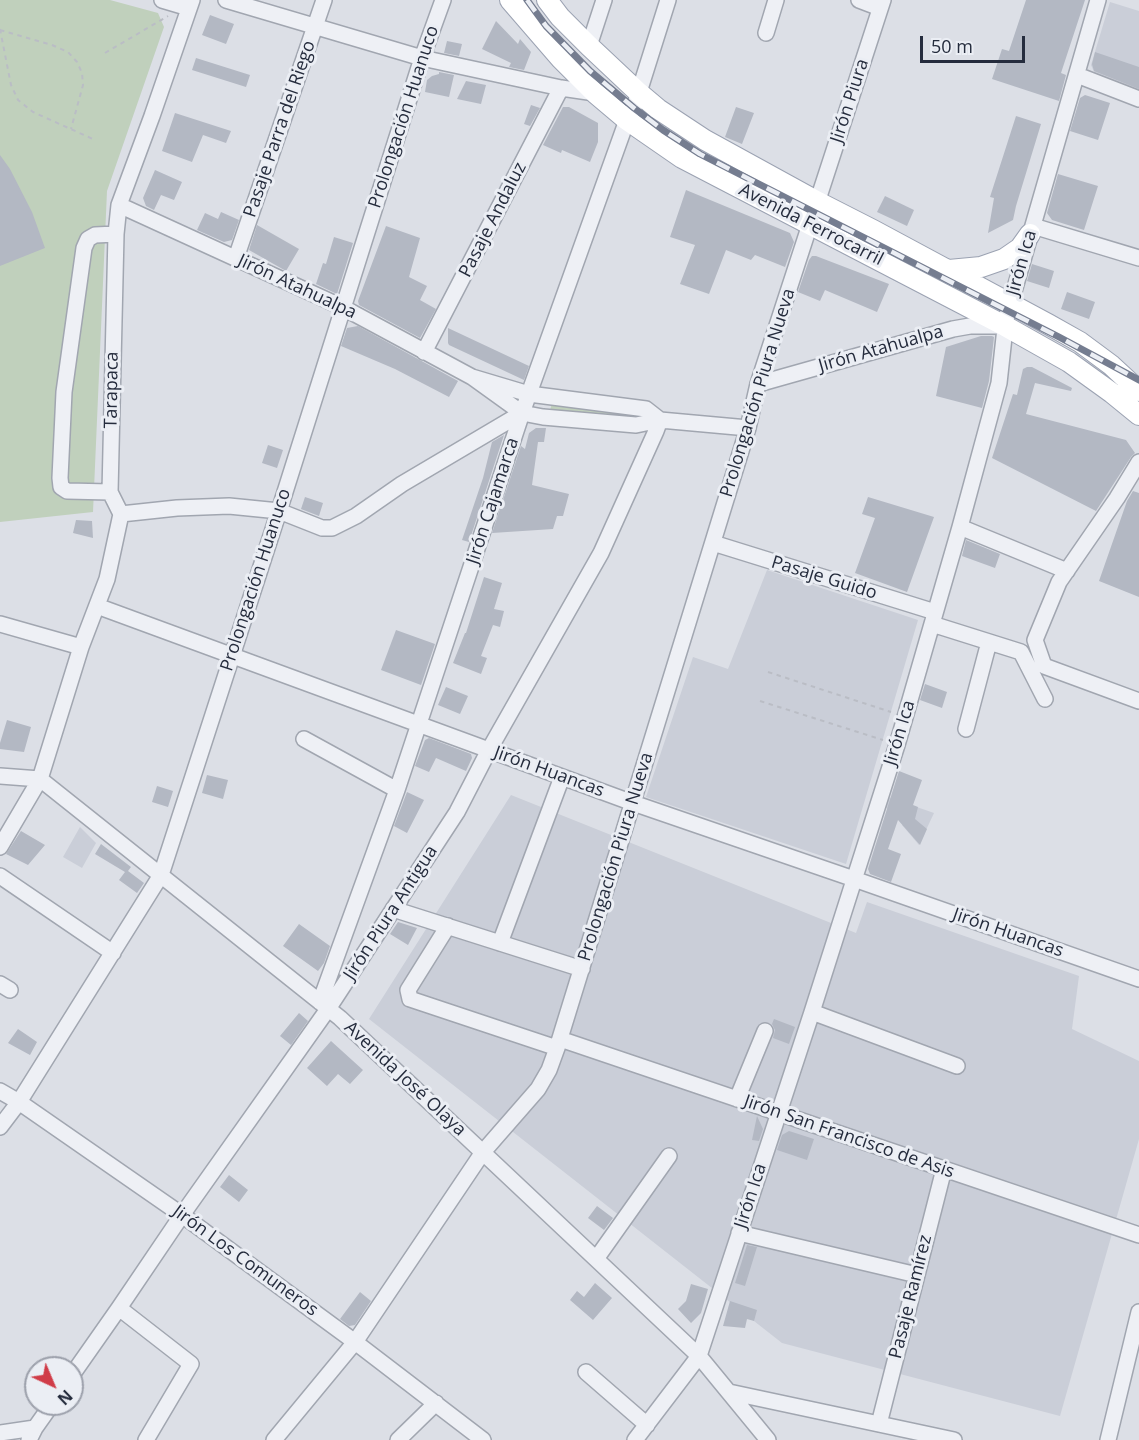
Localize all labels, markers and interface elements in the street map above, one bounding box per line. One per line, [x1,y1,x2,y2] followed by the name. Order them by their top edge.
[364,23,444,211] street label: Prolongación Huanuco
[923,24,1028,62] scale bar
[931,34,973,58] text: 50 m
[240,38,320,220] street label: Pasaje Parra del Riego
[826,56,874,146] street label: Jirón Piura
[455,159,531,281] street label: Pasaje Andaluz
[735,179,887,271] street label: Avenida Ferrocarril
[1002,228,1042,298] street label: Jirón Ica
[234,250,360,324] street label: Jirón Atahualpa
[716,286,800,500] street label: Prolongación Piura Nueva
[816,321,946,377] street label: Jirón Atahualpa
[101,351,123,429] street label: Tarapaca
[462,435,524,567] street label: Jirón Cajamarca
[216,486,296,674] street label: Prolongación Huanuco
[769,552,879,604] street label: Pasaje Guido
[880,698,920,768] street label: Jirón Ica
[491,742,607,802] street label: Jirón Huancas
[574,750,658,964] street label: Prolongación Piura Nueva
[339,842,443,984] street label: Jirón Piura Antigua
[950,904,1066,962] street label: Jirón Huancas
[340,1017,470,1141] street label: Avenida José Olaya
[741,1091,957,1183] street label: Jirón San Francisco de Asis
[730,1161,772,1231] street label: Jirón Ica
[168,1201,322,1321] street label: Jirón Los Comuneros
[885,1233,937,1361] street label: Pasaje Ramírez
[24,1356,84,1416] north arrow
[53,1385,77,1410] text: N

